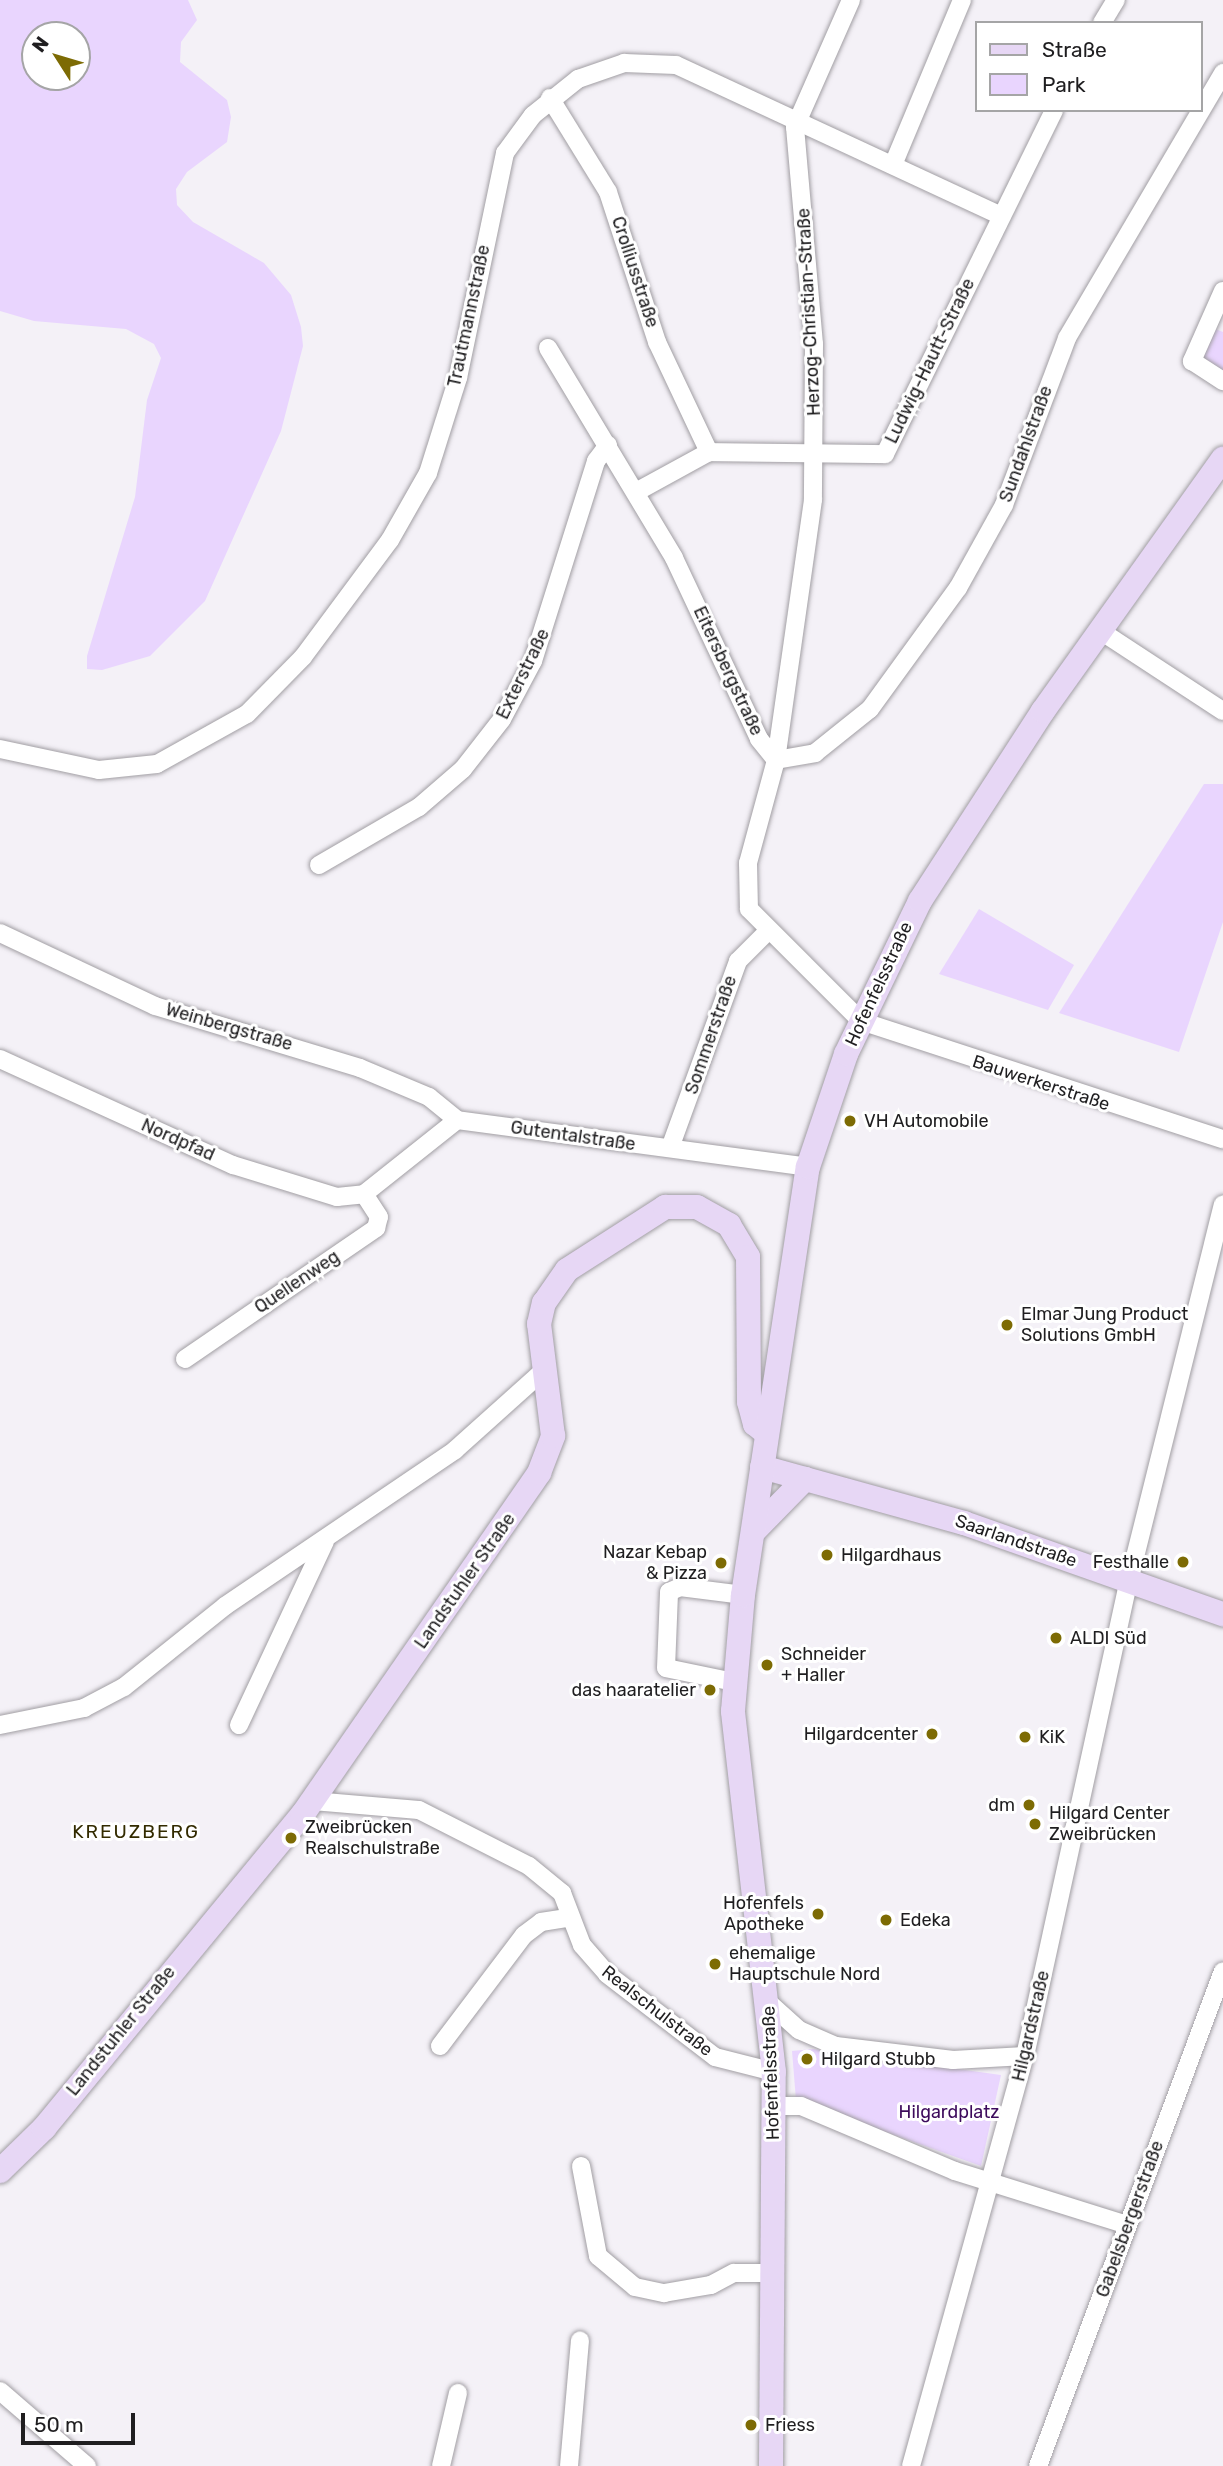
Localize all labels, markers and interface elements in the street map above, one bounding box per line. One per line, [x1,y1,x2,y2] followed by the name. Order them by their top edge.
[21,21,91,91] north arrow
[974,21,1202,112] legend
[27,32,54,57] text: N
[1042,37,1107,62] text: Straße
[1042,72,1086,97] text: Park
[793,208,825,416] street label: Herzog-Christian-Straße
[607,214,663,330] street label: Crolliusstraße
[443,243,495,389] street label: Trautmannstraße
[881,275,979,447] street label: Ludwig-Hautt-Straße
[995,383,1057,505] street label: Sundahlstraße
[689,603,767,739] street label: Eitersbergstraße
[492,625,554,723] street label: Exterstraße
[841,918,917,1050] street label: Hofenfelsstraße
[681,973,741,1097] street label: Sommerstraße
[163,999,295,1055] street label: Weinbergstraße
[970,1051,1112,1115] street label: Bauwerkerstraße
[864,1110,989,1132] place label: VH Automobile
[842,1113,858,1129] marker: VH Automobile
[138,1114,218,1166] street label: Nordpfad
[509,1117,637,1155] street label: Gutentalstraße
[250,1246,344,1318] street label: Quellenweg
[1021,1304,1189,1346] place label: Elmar Jung Product Solutions GmbH
[999,1317,1015,1333] marker: Elmar Jung Product Solutions GmbH
[410,1509,520,1653] street label: Landstuhler Straße
[952,1510,1080,1572] street label: Saarlandstraße
[602,1542,707,1584] place label: Nazar Kebap & Pizza
[841,1544,942,1566] place label: Hilgardhaus
[819,1547,835,1563] marker: Hilgardhaus
[1093,1551,1169,1573] place label: Festhalle
[1175,1554,1191,1570] marker: Festhalle
[713,1555,729,1571] marker: Nazar Kebap & Pizza
[1070,1627,1147,1649] place label: ALDI Süd
[1048,1630,1064,1646] marker: ALDI Süd
[781,1644,866,1686] place label: Schneider + Haller
[759,1657,775,1673] marker: Schneider + Haller
[572,1679,696,1701] place label: das haaratelier
[702,1682,718,1698] marker: das haaratelier
[804,1723,918,1745] place label: Hilgardcenter
[924,1726,940,1742] marker: Hilgardcenter
[1039,1726,1065,1748] place label: KiK
[1017,1729,1033,1745] marker: KiK
[988,1794,1015,1816] place label: dm
[1021,1797,1037,1813] marker: dm
[1049,1803,1170,1846] place label: Hilgard Center Zweibrücken
[1027,1816,1043,1832] marker: Hilgard Center Zweibrücken
[305,1817,440,1860] place label: Zweibrücken Realschulstraße
[73,1821,199,1843] district label: KREUZBERG
[283,1830,299,1846] marker: Zweibrücken Realschulstraße
[723,1893,804,1936] place label: Hofenfels Apotheke
[810,1906,826,1922] marker: Hofenfels Apotheke
[900,1909,951,1931] place label: Edeka
[878,1912,894,1928] marker: Edeka
[729,1943,880,1986] place label: ehemalige Hauptschule Nord
[707,1956,723,1972] marker: ehemalige Hauptschule Nord
[597,1961,717,2061] street label: Realschulstraße
[62,1962,180,2100] street label: Landstuhler Straße
[1008,1968,1054,2084] street label: Hilgardstraße
[758,2005,784,2141] street label: Hofenfelsstraße
[821,2048,936,2070] place label: Hilgard Stubb
[799,2051,815,2067] marker: Hilgard Stubb
[899,2101,999,2123] park label: Hilgardplatz
[1092,2138,1168,2300] street label: Gabelsbergerstraße
[24,2400,138,2444] scale bar
[34,2412,84,2437] text: 50 m
[765,2414,815,2436] place label: Friess
[743,2417,759,2433] marker: Friess

